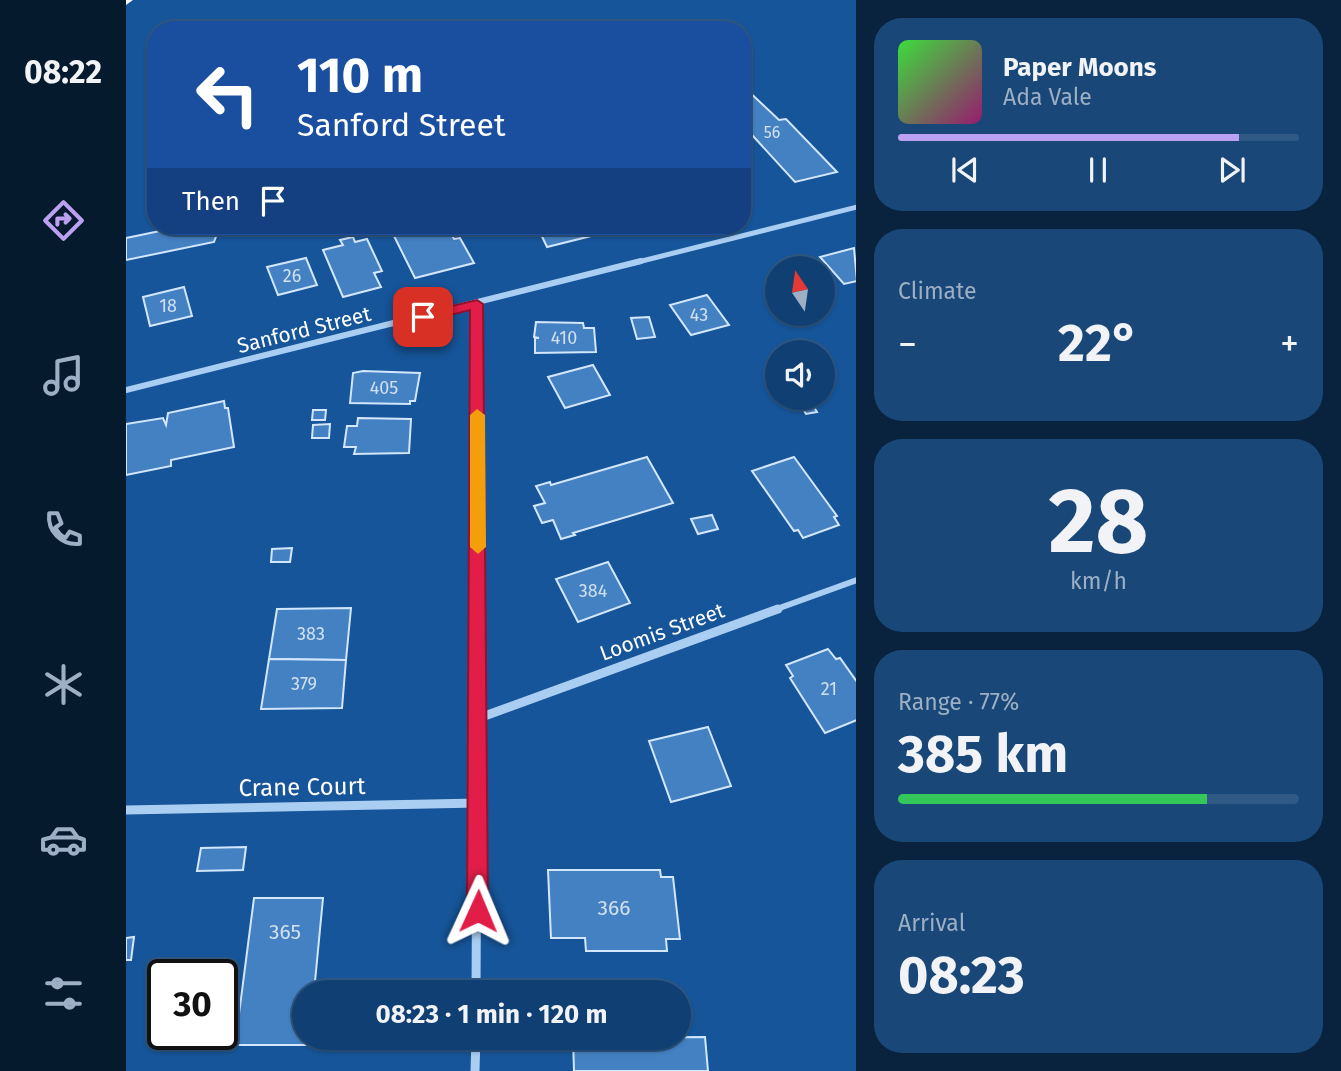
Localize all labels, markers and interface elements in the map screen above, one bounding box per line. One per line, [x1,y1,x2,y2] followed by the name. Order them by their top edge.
[297,46,423,105] text: 110 m
[182,49,273,140] icon: left
[1003,52,1156,83] text: Paper Moons
[24,53,102,91] text: 08:22
[1003,83,1092,111] text: Ada Vale
[297,106,506,144] text: Sanford Street
[764,123,780,142] house number: 56
[946,151,984,189] icon: previous
[1079,151,1117,189] icon: pause
[1213,151,1251,189] icon: next
[254,182,292,220] icon: arrive
[182,186,240,217] text: Then
[39,196,88,245] icon: directions
[765,256,835,326] north arrow
[765,256,835,410] map controls
[283,265,301,287] house number: 26
[898,277,977,305] text: Climate
[393,287,453,347] pin
[159,295,177,317] house number: 18
[404,298,442,336] icon: arrive
[234,301,374,359] street label: Sanford Street
[690,304,708,326] house number: 43
[1058,312,1139,375] text: 22°
[898,321,917,367] text: −
[1280,321,1299,367] text: +
[551,327,577,349] house number: 410
[765,340,835,410] button: sound
[39,351,88,400] icon: music
[370,377,398,399] house number: 405
[1049,467,1148,576] text: 28
[39,505,88,554] icon: phone
[1070,567,1127,595] text: km/h
[579,580,608,602] house number: 384
[596,597,728,667] street label: Loomis Street
[297,623,325,645] house number: 383
[39,660,88,709] icon: climate
[291,673,317,695] house number: 379
[821,678,837,700] house number: 21
[898,688,1019,716] text: Range · 77%
[898,723,1068,786] text: 385 km
[238,772,366,802] street label: Crane Court
[39,815,88,864] icon: car
[441,874,515,948] position arrow
[598,895,630,921] house number: 366
[898,909,965,937] text: Arrival
[269,919,301,945] house number: 365
[898,944,1025,1007] text: 08:23
[147,959,238,1050] speed limit sign: 30
[39,969,88,1018] icon: filters
[376,999,607,1030] text: 08:23 · 1 min · 120 m

